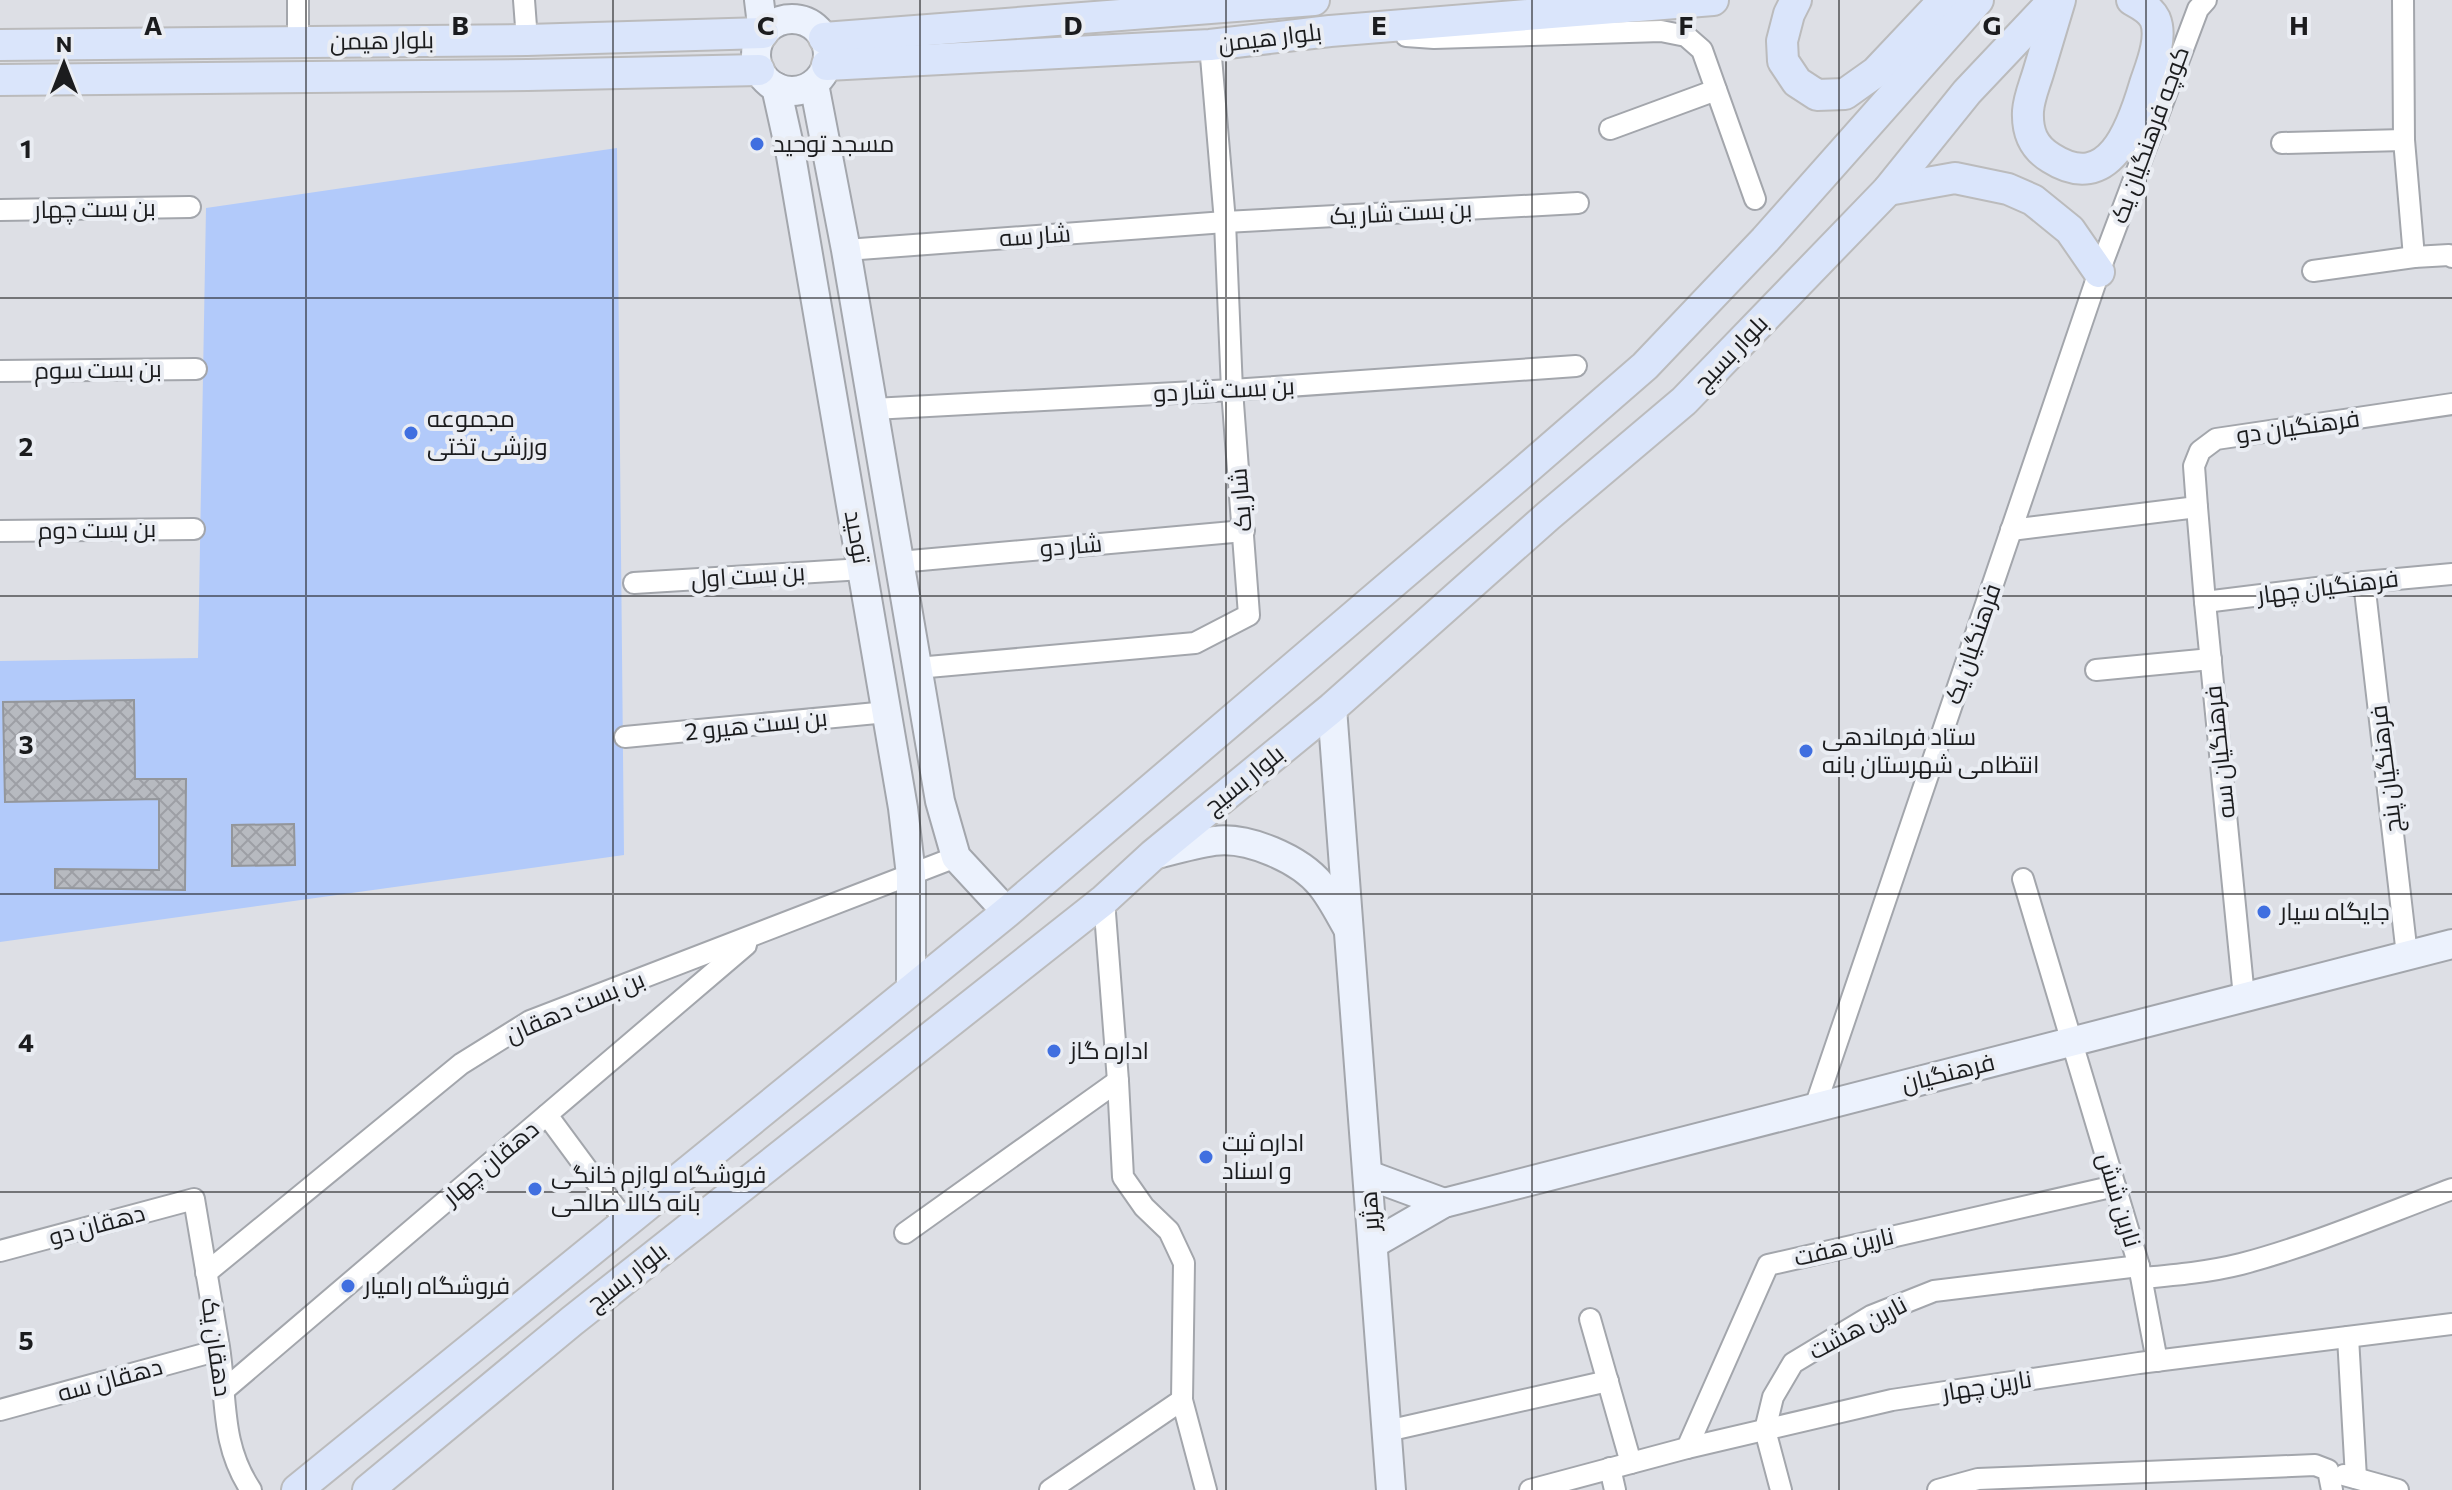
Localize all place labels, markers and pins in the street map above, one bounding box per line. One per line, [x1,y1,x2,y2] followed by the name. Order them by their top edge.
[773,128,894,157] place label: مسجد توحید
[748,135,766,153] marker: مسجد توحید
[427,403,548,461] place label: مجموعه ورزشی تختی
[402,424,420,442] marker: مجموعه ورزشی تختی
[1822,721,2039,779] place label: ستاد فرماندهی انتظامی شهرستان بانه
[1797,742,1815,760] marker: ستاد فرماندهی انتظامی شهرستان بانه
[2278,896,2390,925] place label: جایگاه سیار
[2255,903,2273,921] marker: جایگاه سیار
[1068,1035,1149,1064] place label: اداره گاز
[1045,1042,1063,1060] marker: اداره گاز
[1222,1127,1305,1184] place label: اداره ثبت و اسناد
[1197,1148,1215,1166] marker: اداره ثبت و اسناد
[551,1159,766,1217] place label: فروشگاه لوازم خانگی بانه کالا صالحی
[526,1180,544,1198] marker: فروشگاه لوازم خانگی بانه کالا صالحی
[362,1270,510,1299] place label: فروشگاه رامیار
[339,1277,357,1295] marker: فروشگاه رامیار

